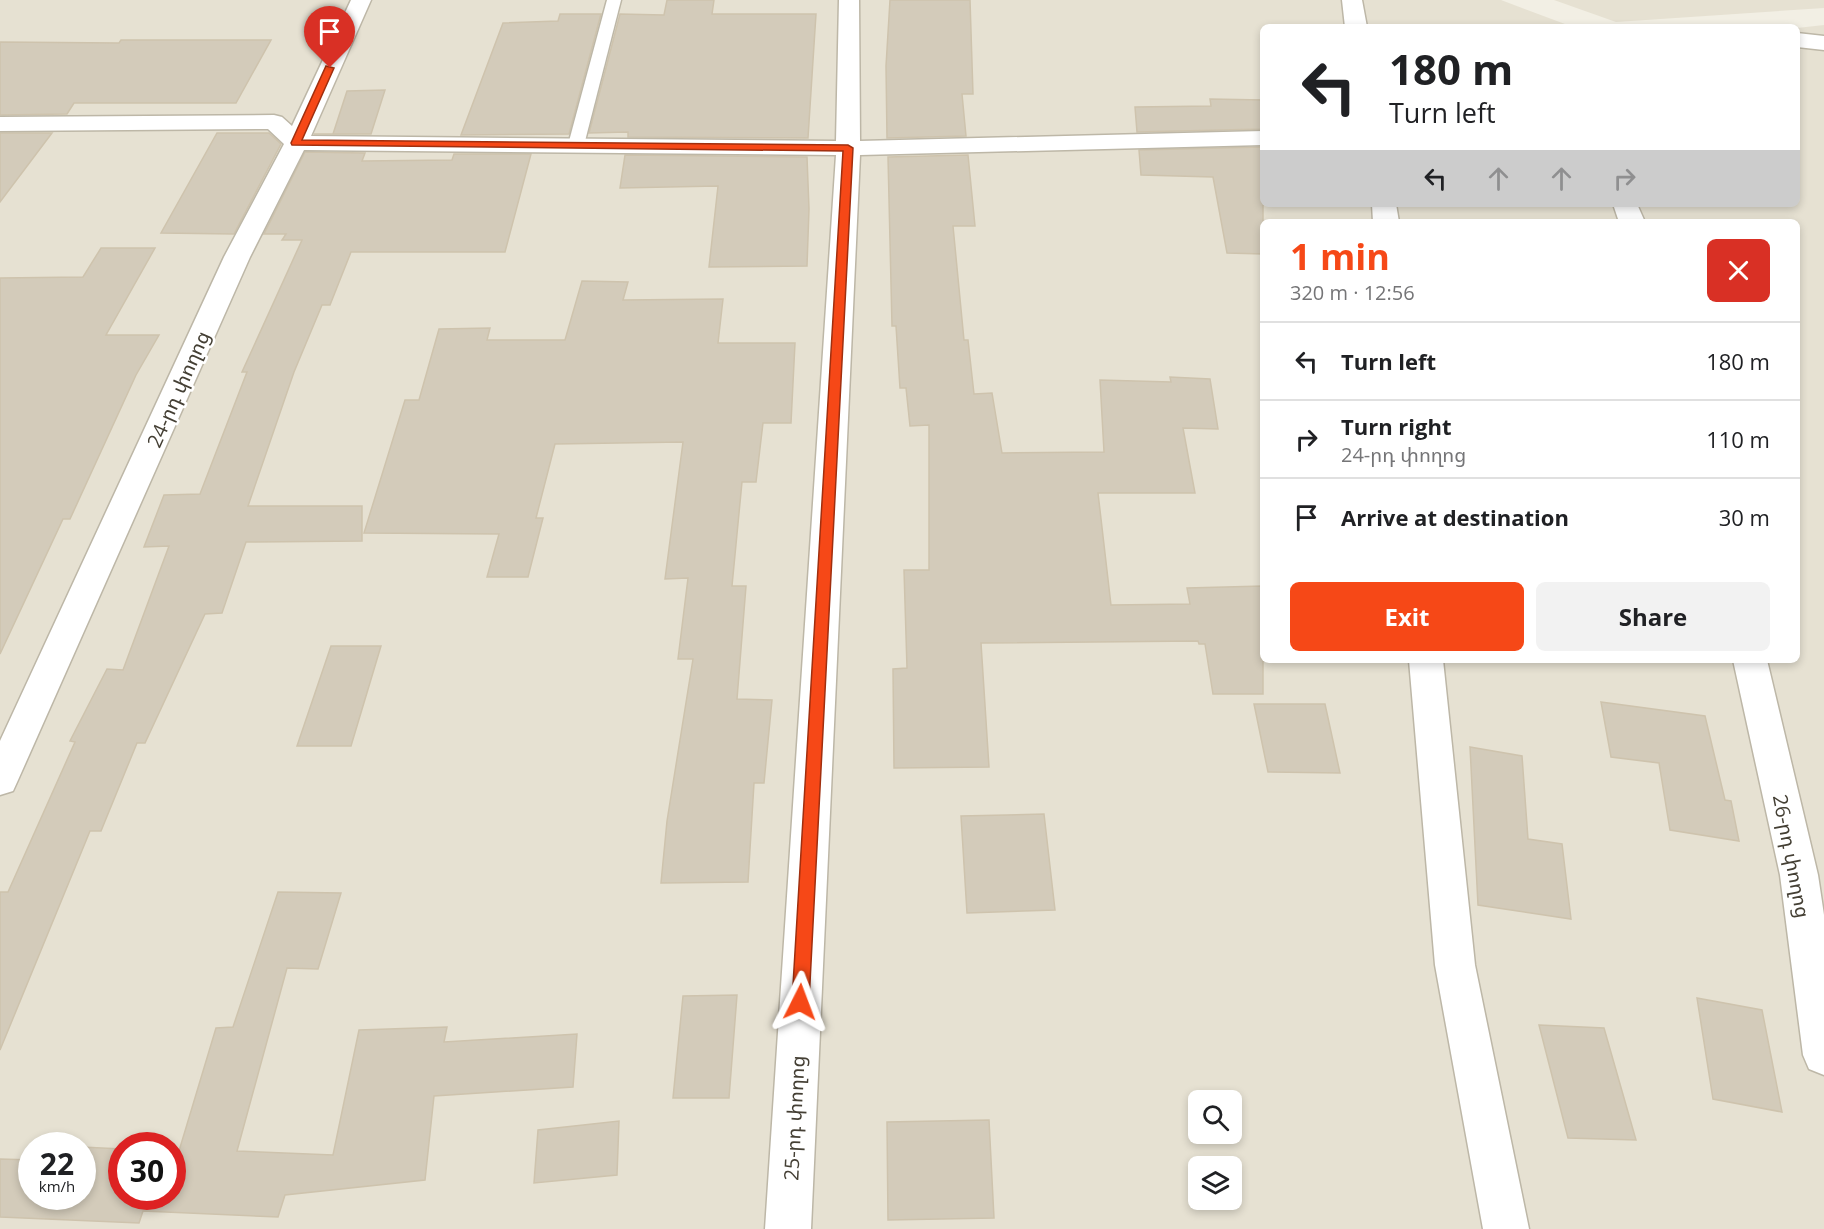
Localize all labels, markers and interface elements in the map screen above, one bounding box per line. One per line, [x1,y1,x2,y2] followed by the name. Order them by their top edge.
[304,6,355,68] pin
[313,15,346,48] icon: arrive
[1389,40,1513,97] text: 180 m
[1290,48,1368,126] icon: left
[1389,94,1496,131] text: Turn left
[1419,162,1452,195] icon: left
[1482,162,1515,195] icon: ahead
[1545,162,1578,195] icon: ahead
[1608,162,1641,195] icon: right
[1290,232,1390,281] text: 1 min
[1707,239,1770,302] button: close
[1290,279,1415,306] text: 320 m · 12:56
[140,326,216,452] street label: 24-րդ փողոց
[1290,345,1323,378] icon: left
[1341,346,1436,376] text: Turn left
[1706,346,1770,376] text: 180 m
[1341,411,1452,441] text: Turn right
[1290,423,1323,456] icon: right
[1706,424,1770,454] text: 110 m
[1341,441,1466,468] text: 24-րդ փողոց
[1290,501,1323,534] icon: arrive
[1341,502,1569,532] text: Arrive at destination
[1719,502,1770,532] text: 30 m
[1290,582,1524,651] button: Exit
[1536,582,1770,651] button: Share
[1767,792,1817,920] street label: 26-րդ փողոց
[768,970,832,1034] position arrow
[777,1055,811,1181] street label: 25-րդ փողոց
[1188,1090,1242,1210] map controls
[1188,1090,1242,1144] button: search
[108,1132,186,1210] speed limit sign: 30
[40,1143,74,1184] text: 22
[1188,1156,1242,1210] button: layers
[39,1176,75,1196] text: km/h

